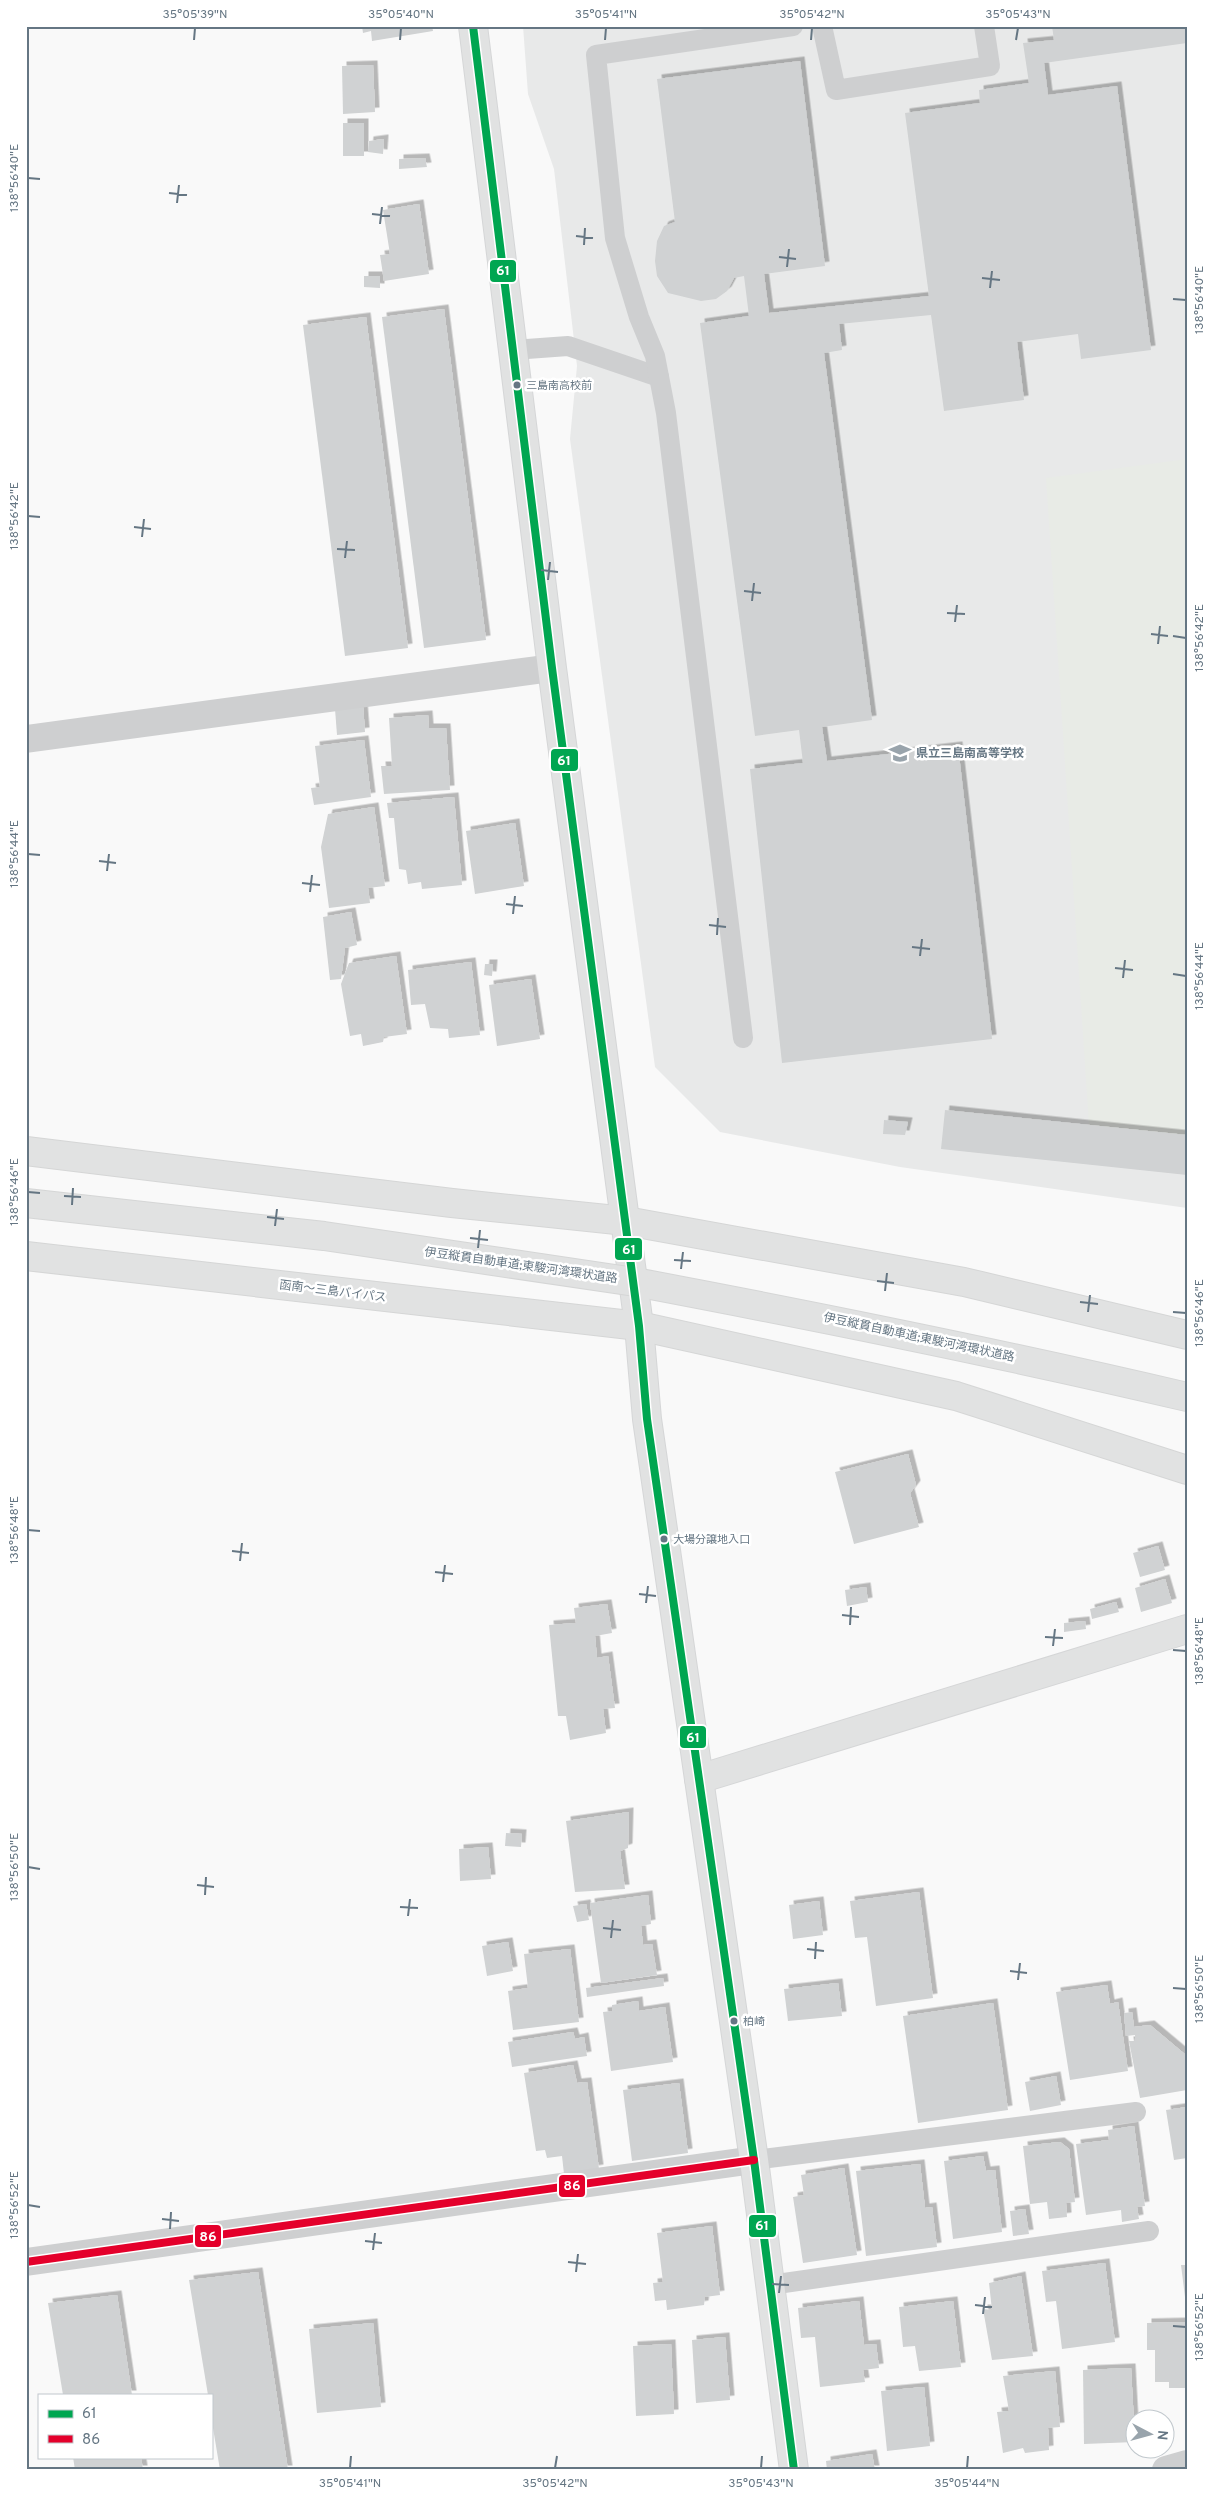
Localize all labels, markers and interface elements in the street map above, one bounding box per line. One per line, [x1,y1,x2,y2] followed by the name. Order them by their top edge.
[163,7,227,23] text: 35°05'39"N
[368,7,434,23] text: 35°05'40"N
[575,7,637,23] text: 35°05'41"N
[779,7,845,23] text: 35°05'42"N
[985,7,1051,23] text: 35°05'43"N
[7,144,23,212] text: 138°56'40"E
[489,259,517,283] line badge: 61
[496,263,510,280] text: 61
[1192,266,1208,334] text: 138°56'40"E
[526,379,592,393] place label: 三島南高校前
[512,380,522,390] marker: 三島南高校前
[7,482,23,550] text: 138°56'42"E
[1192,604,1208,672] text: 138°56'42"E
[887,740,913,766] school or university icon: 県立三島南高等学校
[916,746,1024,762] place label: 県立三島南高等学校
[550,748,579,772] line badge: 61
[557,753,571,770] text: 61
[7,820,23,888] text: 138°56'44"E
[1192,942,1208,1010] text: 138°56'44"E
[7,1158,23,1226] text: 138°56'46"E
[614,1237,643,1261] line badge: 61
[622,1242,636,1259] text: 61
[423,1245,618,1287] street label: 伊豆縦貫自動車道;東駿河湾環状道路
[278,1277,387,1306] street label: 函南～三島バイパス
[1192,1279,1208,1347] text: 138°56'46"E
[822,1310,1016,1366] street label: 伊豆縦貫自動車道;東駿河湾環状道路
[7,1496,23,1564] text: 138°56'48"E
[673,1533,750,1547] place label: 大場分譲地入口
[659,1534,669,1544] marker: 大場分譲地入口
[1192,1617,1208,1685] text: 138°56'48"E
[679,1725,707,1749] line badge: 61
[686,1730,700,1747] text: 61
[7,1833,23,1901] text: 138°56'50"E
[1192,1955,1208,2023] text: 138°56'50"E
[743,2015,765,2029] place label: 柏崎
[729,2016,739,2026] marker: 柏崎
[7,2171,23,2239] text: 138°56'52"E
[558,2174,586,2198] line badge: 86
[563,2178,581,2195] text: 86
[748,2214,777,2238] line badge: 61
[755,2218,769,2235] text: 61
[194,2224,222,2248] line badge: 86
[199,2229,217,2246] text: 86
[1192,2293,1208,2361] text: 138°56'52"E
[38,2394,212,2458] legend
[82,2405,97,2424] text: 61
[1126,2408,1176,2458] north arrow
[1152,2429,1170,2441] text: N
[82,2431,100,2450] text: 86
[319,2476,381,2492] text: 35°05'41"N
[522,2476,588,2492] text: 35°05'42"N
[728,2476,794,2492] text: 35°05'43"N
[934,2476,1000,2492] text: 35°05'44"N

